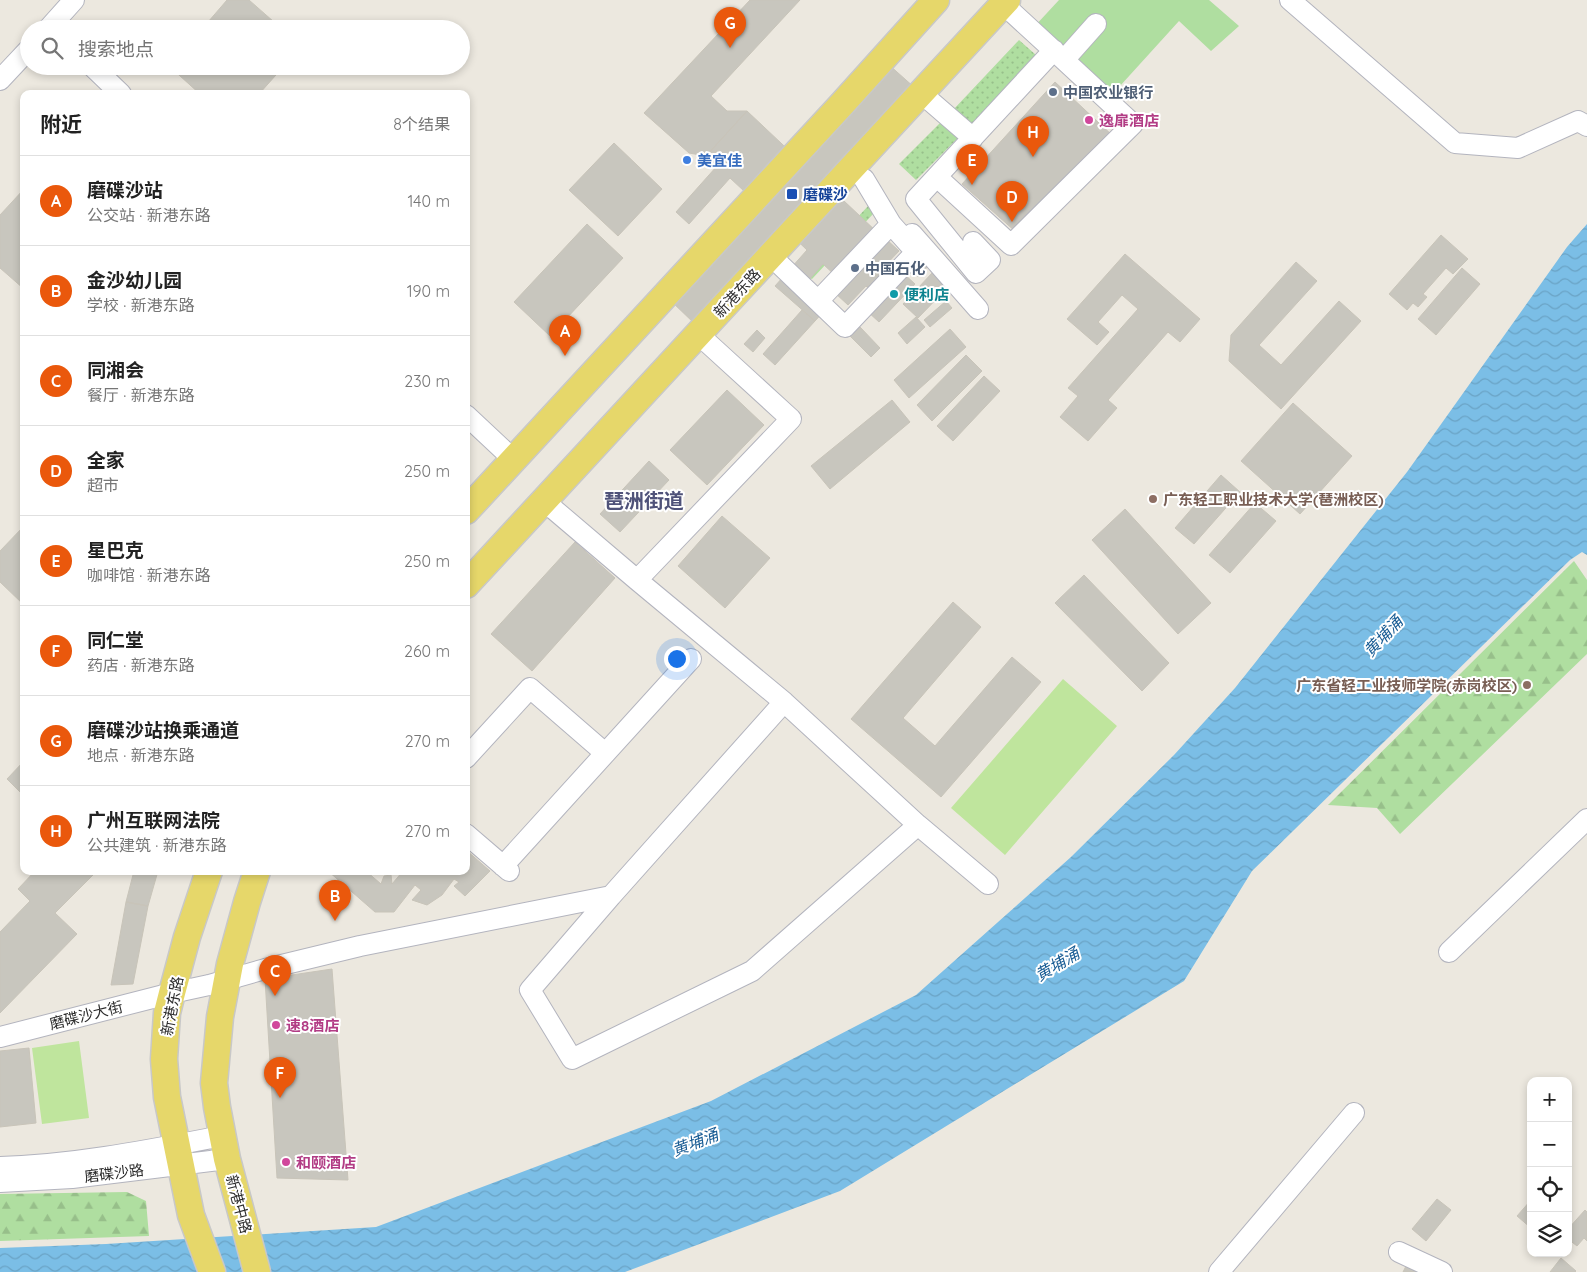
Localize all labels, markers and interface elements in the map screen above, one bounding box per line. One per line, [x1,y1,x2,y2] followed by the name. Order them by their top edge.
[714,7,746,48] pin: G
[20,20,470,75] search box
[38,34,66,62] icon: search
[78,37,154,61] text: 搜索地点
[1063,83,1153,102] place label: 中国农业银行
[1047,86,1059,98] marker: 中国农业银行
[40,111,82,137] text: 附近
[1099,111,1159,130] place label: 逸扉酒店
[393,114,450,134] text: 8个结果
[1083,114,1095,126] marker: 逸扉酒店
[1017,116,1049,157] pin: H
[956,144,988,185] pin: E
[697,151,742,170] place label: 美宜佳
[681,154,693,166] marker: 美宜佳
[87,178,163,202] text: 磨碟沙站
[996,181,1028,222] pin: D
[803,185,848,204] place label: 磨碟沙
[785,187,799,201] marker: 磨碟沙
[51,191,61,211] text: A
[407,191,450,211] text: 140 m
[87,205,211,225] text: 公交站 · 新港东路
[865,259,925,278] place label: 中国石化
[849,262,861,274] marker: 中国石化
[710,265,764,321] street label: 新港东路
[87,268,182,292] text: 金沙幼儿园
[51,281,61,301] text: B
[407,281,450,301] text: 190 m
[904,285,949,304] place label: 便利店
[888,288,900,300] marker: 便利店
[87,295,195,315] text: 学校 · 新港东路
[549,315,581,356] pin: A
[87,358,144,382] text: 同湘会
[51,371,61,391] text: C
[404,371,450,391] text: 230 m
[87,385,195,405] text: 餐厅 · 新港东路
[87,448,125,472] text: 全家
[50,461,62,481] text: D
[404,461,450,481] text: 250 m
[87,475,119,495] text: 超市
[604,488,684,513] district label: 琶洲街道
[1163,490,1384,509] place label: 广东轻工职业技术大学(琶洲校区)
[1147,493,1159,505] marker: 广东轻工职业技术大学(琶洲校区)
[87,538,144,562] text: 星巴克
[51,551,61,571] text: E
[404,551,450,571] text: 250 m
[87,565,211,585] text: 咖啡馆 · 新港东路
[1359,610,1408,660] water label: 黄埔涌
[87,628,144,652] text: 同仁堂
[52,641,61,661] text: F
[404,641,450,661] text: 260 m
[664,646,690,672] your location
[87,655,195,675] text: 药店 · 新港东路
[1296,676,1517,695] place label: 广东省轻工业技师学院(赤岗校区)
[1521,679,1533,691] marker: 广东省轻工业技师学院(赤岗校区)
[87,718,239,742] text: 磨碟沙站换乘通道
[50,731,62,751] text: G
[405,731,450,751] text: 270 m
[87,745,195,765] text: 地点 · 新港东路
[87,808,220,832] text: 广州互联网法院
[50,821,62,841] text: H
[405,821,450,841] text: 270 m
[87,835,227,855] text: 公共建筑 · 新港东路
[319,880,351,921] pin: B
[1031,942,1084,985] water label: 黄埔涌
[259,955,291,996] pin: C
[157,975,187,1037] street label: 新港东路
[47,997,125,1033] street label: 磨碟沙大街
[286,1016,339,1035] place label: 速8酒店
[270,1019,282,1031] marker: 速8酒店
[264,1057,296,1098] pin: F
[1527,1077,1572,1257] map controls
[1527,1077,1572,1122] button: +
[1527,1122,1572,1167] button: −
[669,1123,723,1160] water label: 黄埔涌
[296,1153,356,1172] place label: 和颐酒店
[280,1156,292,1168] marker: 和颐酒店
[83,1160,145,1186] street label: 磨碟沙路
[1527,1167,1572,1212] button: locate
[222,1173,256,1235] street label: 新港中路
[1527,1212,1572,1257] button: layers

